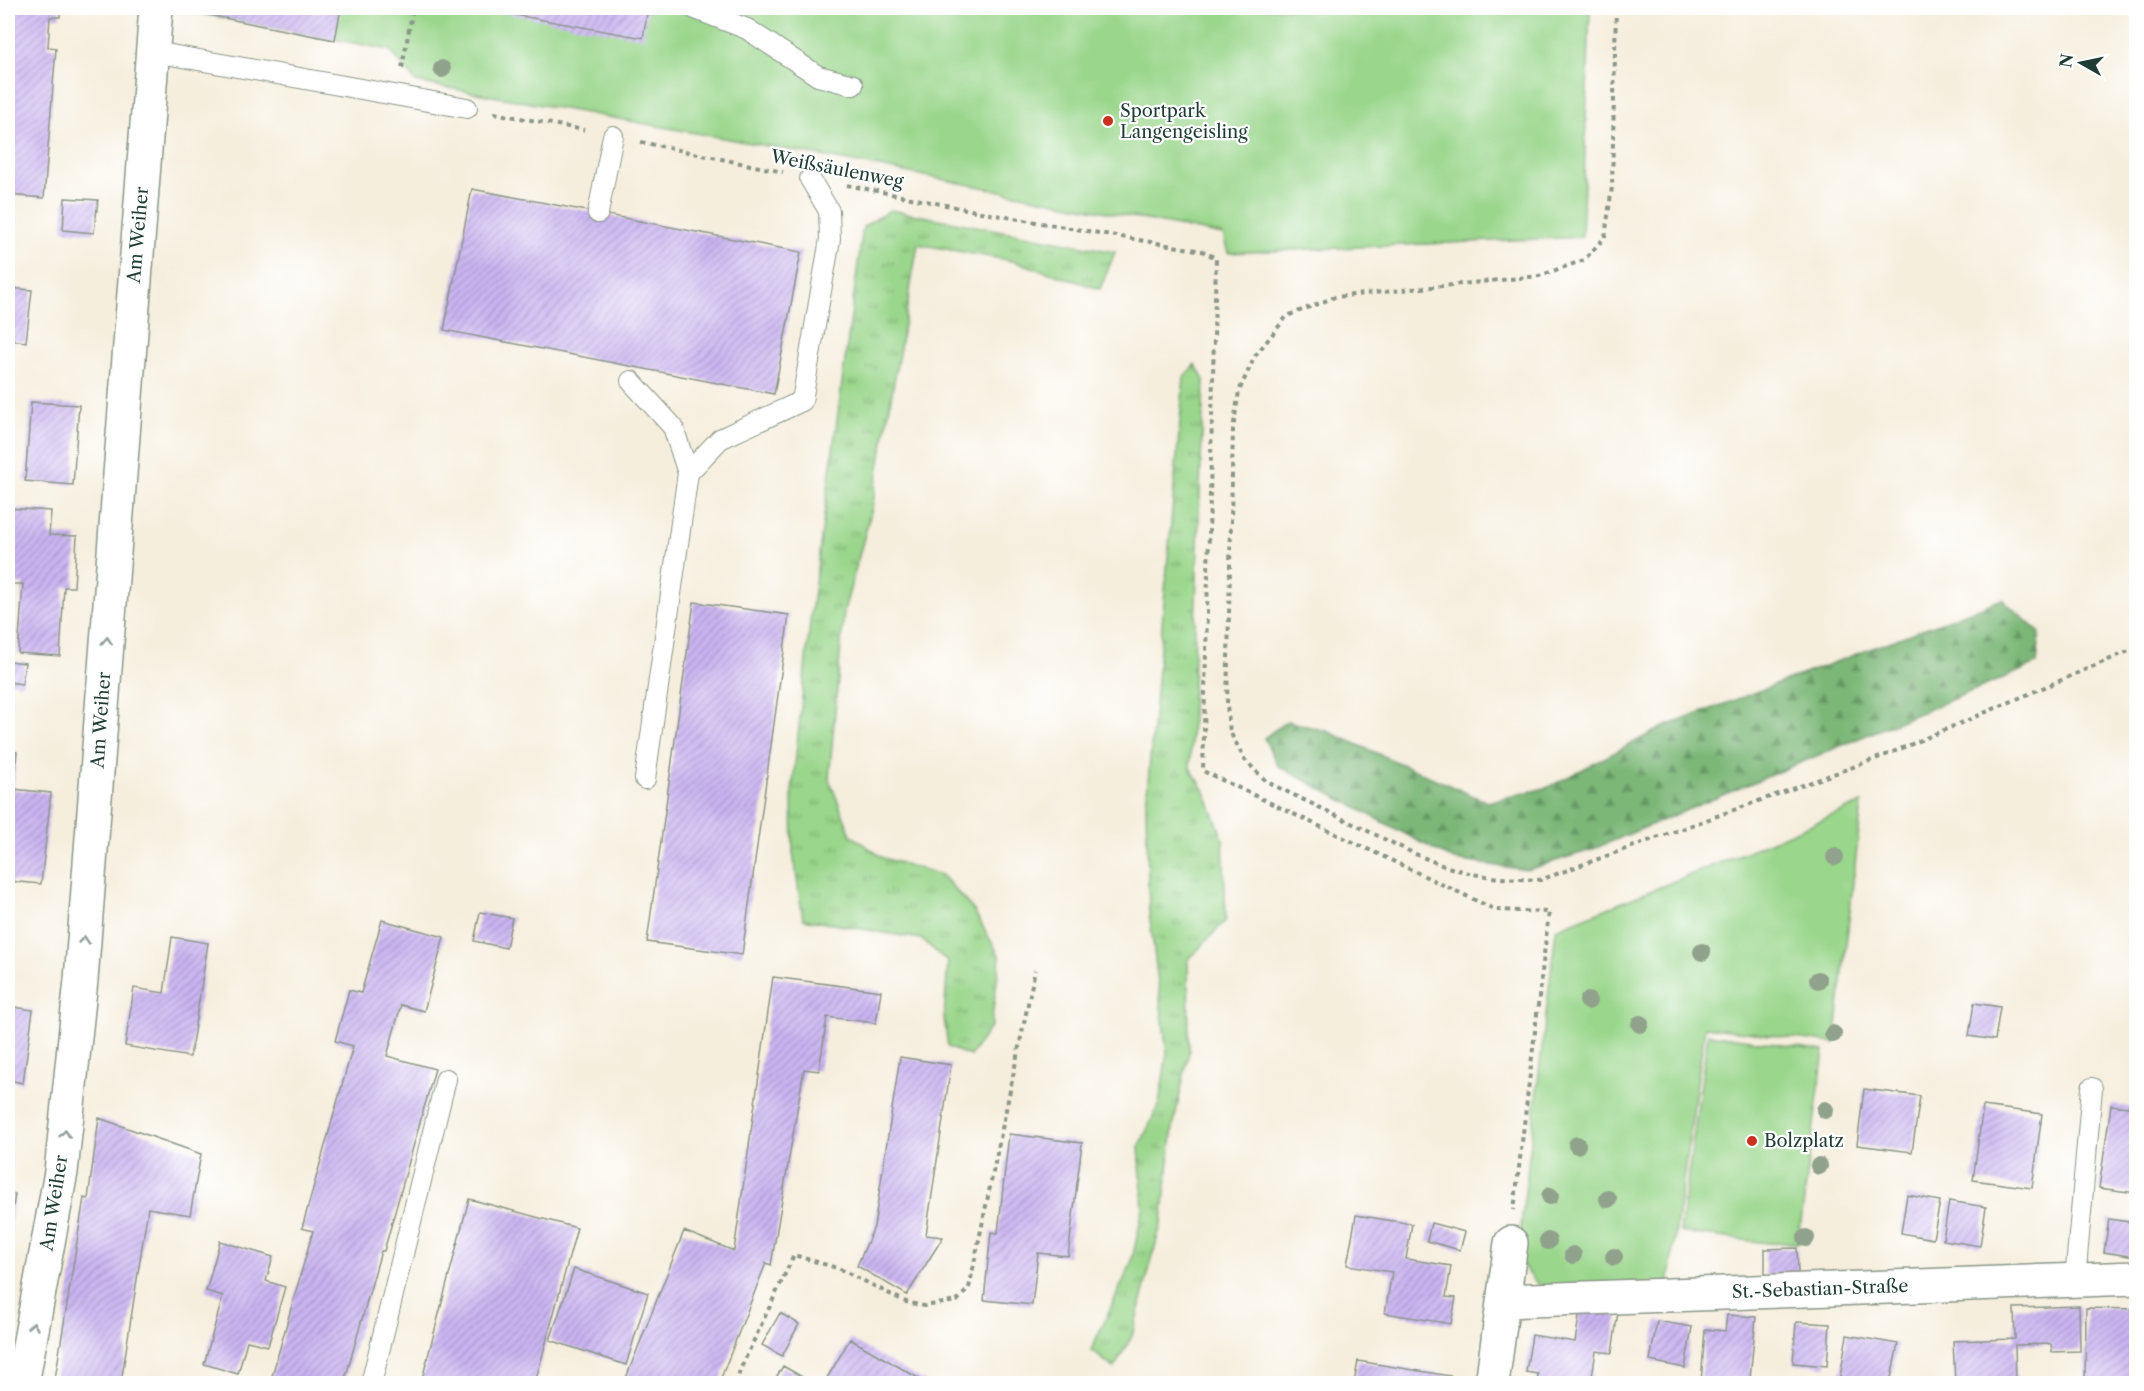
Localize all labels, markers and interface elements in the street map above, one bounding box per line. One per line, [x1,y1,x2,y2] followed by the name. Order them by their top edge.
[2051,33,2111,93] north arrow
[2055,52,2077,69] text: N
[1120,100,1248,143] place label: Sportpark Langengeisling
[1101,114,1115,128] marker: Sportpark Langengeisling
[768,145,906,193] street label: Weißsäulenweg
[123,185,153,285] street label: Am Weiher
[100,636,113,645] one-way arrow
[87,670,115,770] street label: Am Weiher
[78,935,91,944] one-way arrow
[58,1129,71,1138] one-way arrow
[1764,1130,1844,1152] place label: Bolzplatz
[1745,1134,1759,1148] marker: Bolzplatz
[35,1153,73,1254] street label: Am Weiher
[1731,1275,1909,1303] street label: St.-Sebastian-Straße
[26,1321,38,1331] one-way arrow

